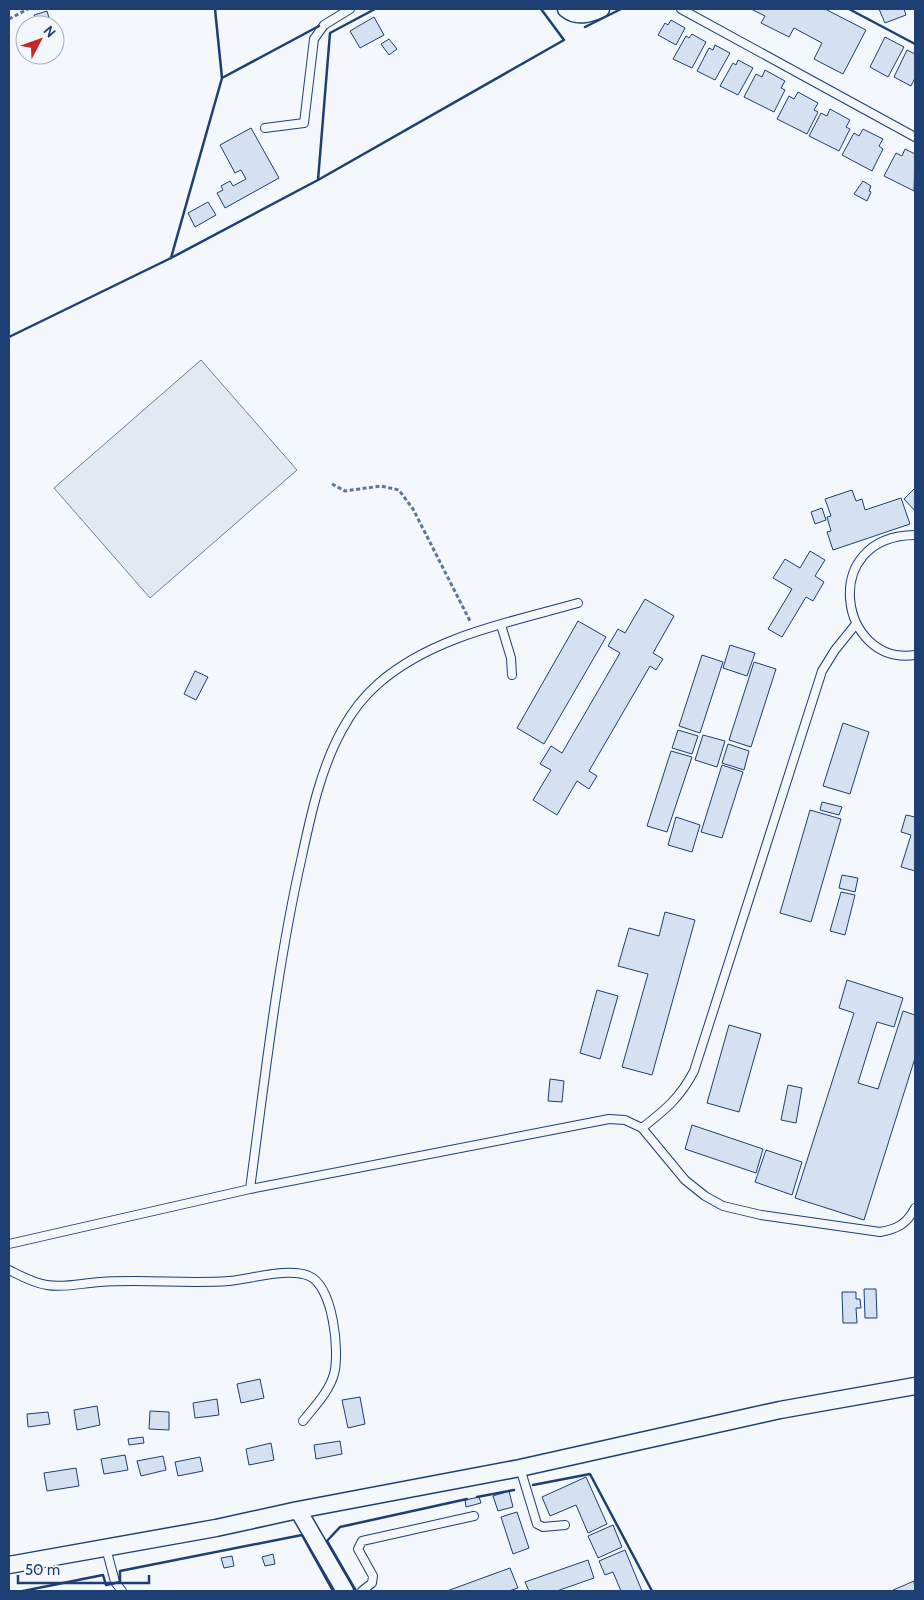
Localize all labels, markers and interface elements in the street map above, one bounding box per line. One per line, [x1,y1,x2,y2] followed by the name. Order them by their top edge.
[15,15,65,65] north arrow
[40,22,60,41] text: N
[18,1552,149,1584] scale bar
[25,1561,60,1579] text: 50 m

